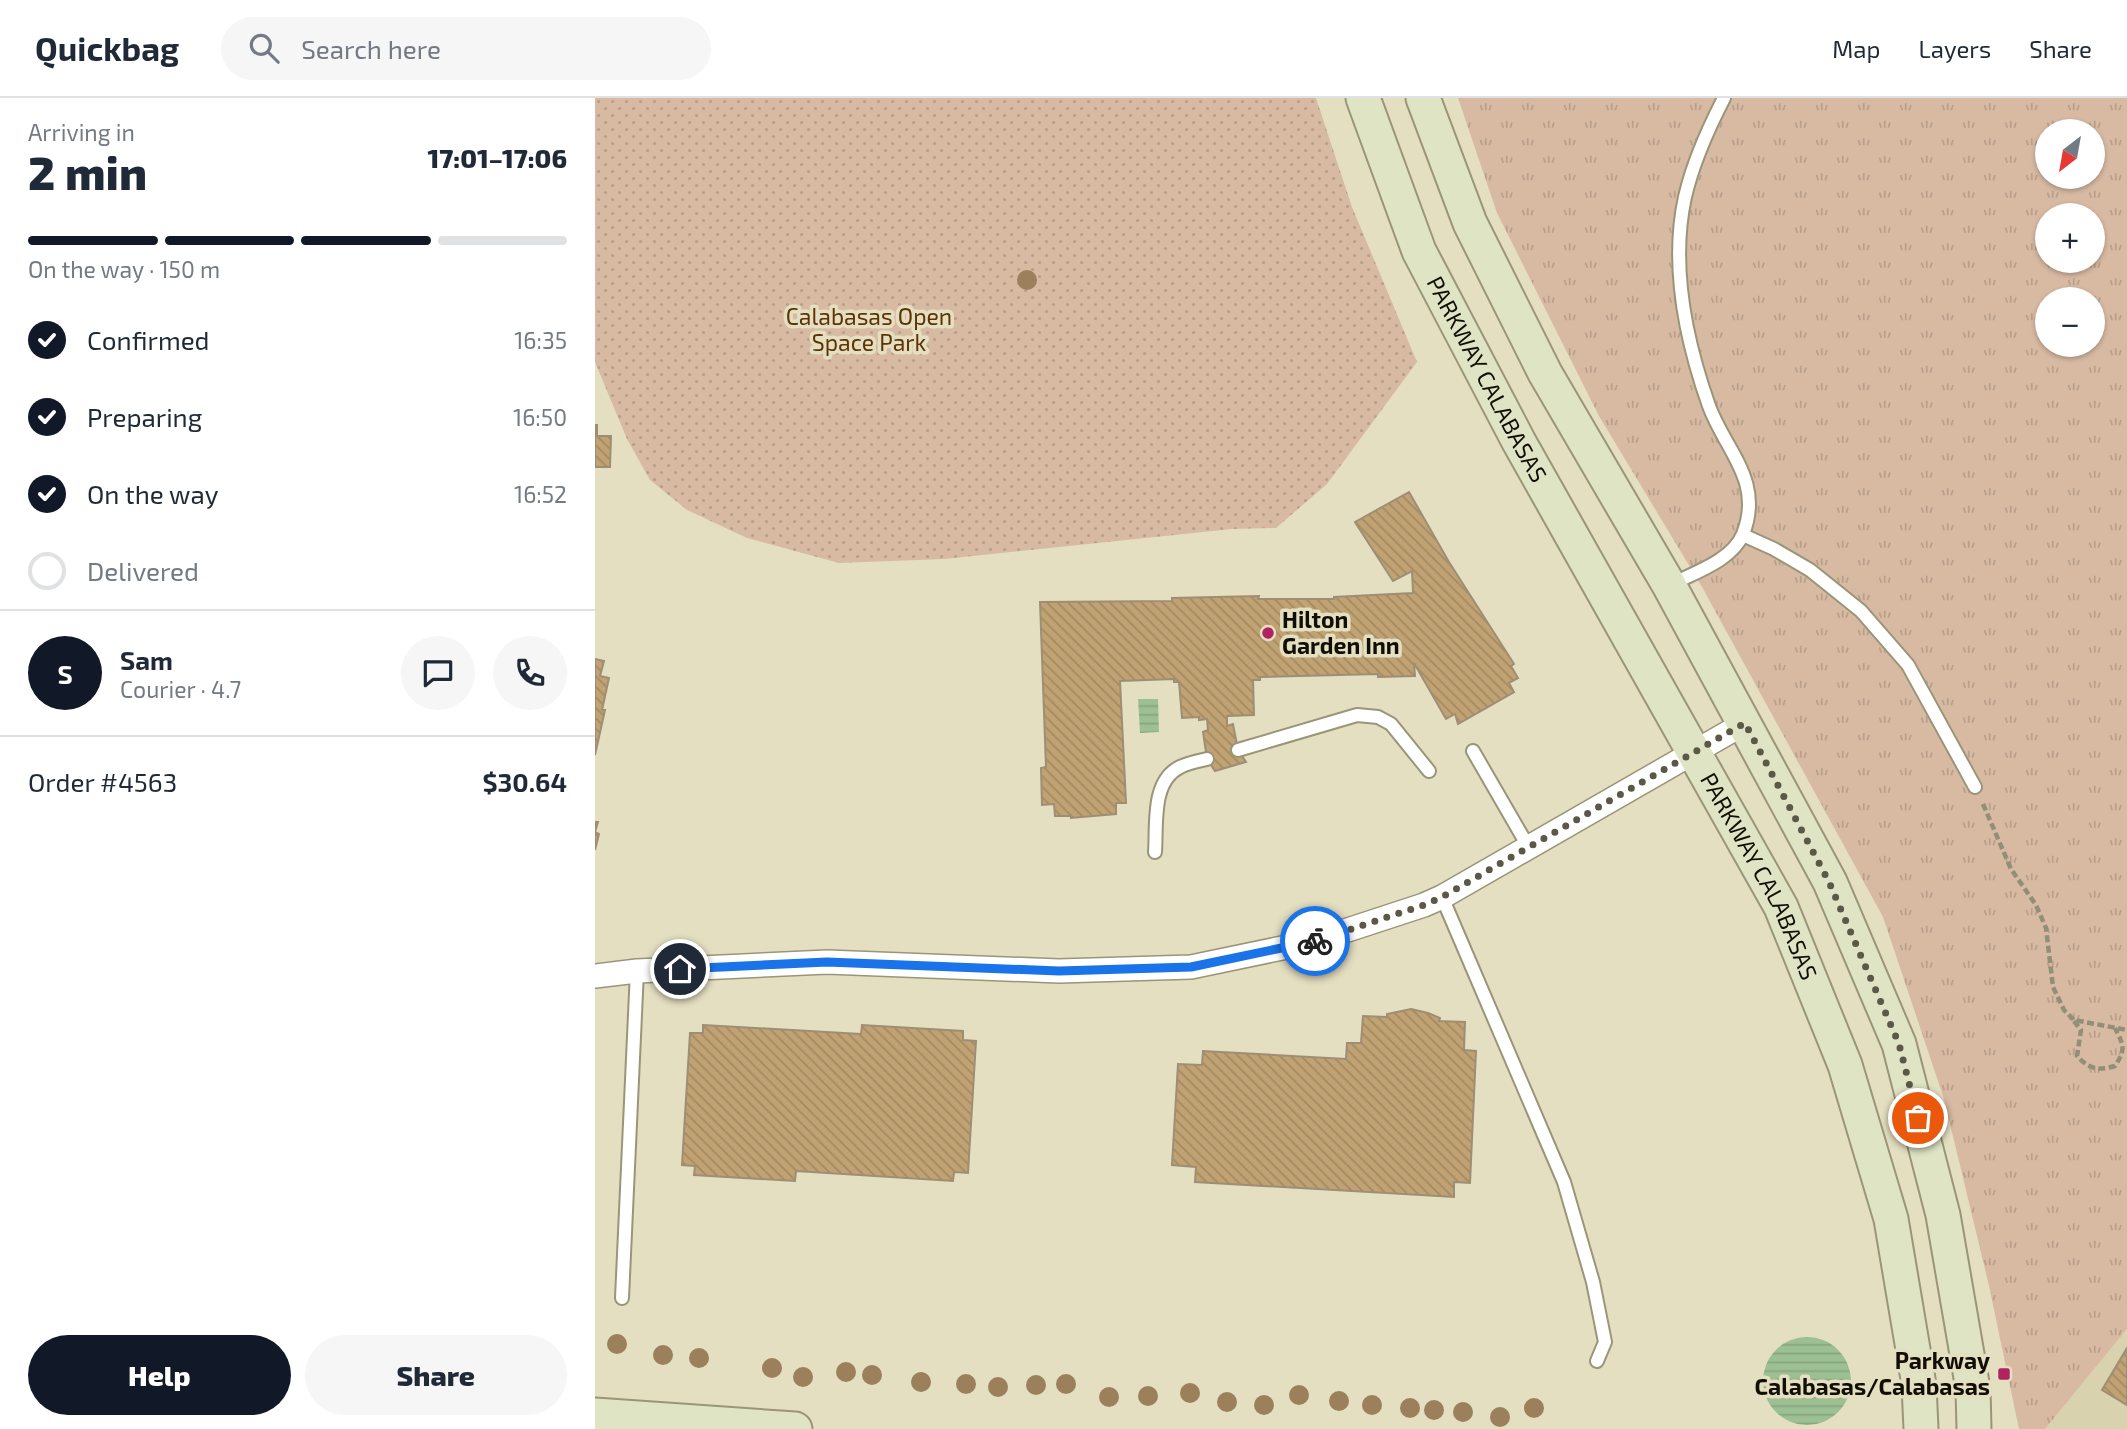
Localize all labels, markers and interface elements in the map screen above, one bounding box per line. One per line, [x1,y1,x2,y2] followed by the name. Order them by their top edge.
[221,17,711,80] search box
[35,28,179,68] text: Quickbag
[245,29,283,67] icon: search
[301,33,441,64] text: Search here
[1832,34,1880,63] text: Map
[1918,34,1991,63] text: Layers
[2029,34,2092,63] text: Share
[28,118,135,146] text: Arriving in
[2035,119,2105,189] north arrow
[2035,119,2105,357] map controls
[428,142,567,173] text: 17:01–17:06
[28,144,147,199] text: 2 min
[2035,203,2105,273] button: +
[28,255,220,283] text: On the way · 150 m
[1422,271,1554,487] street label: PARKWAY CALABASAS
[2035,287,2105,357] button: −
[786,302,952,356] park label: Calabasas Open Space Park
[28,321,66,359] icon: check
[87,324,210,355] text: Confirmed
[514,326,567,354] text: 16:35
[28,398,66,436] icon: check
[87,401,202,432] text: Preparing
[513,403,567,431] text: 16:50
[28,475,66,513] icon: check
[87,478,218,509] text: On the way
[514,480,567,508] text: 16:52
[87,555,199,586] text: Delivered
[1282,605,1400,659] place label: Hilton Garden Inn
[1260,625,1276,641] marker: Hilton Garden Inn
[401,636,475,710] button: chat
[493,636,567,710] button: phone
[120,644,173,675] text: Sam
[57,658,73,689] text: S
[120,675,241,703] text: Courier · 4.7
[28,766,177,797] text: Order #4563
[483,766,567,797] text: $30.64
[1695,767,1824,984] street label: PARKWAY CALABASAS
[1280,906,1350,976] courier
[1296,922,1334,960] icon: bike
[650,939,710,999] pin
[661,950,699,988] icon: home
[1888,1088,1948,1148] pin
[1899,1099,1937,1137] icon: bag
[28,1335,291,1415] button: Help
[305,1335,567,1415] button: Share
[1755,1346,1990,1400] place label: Parkway Calabasas/Calabasas
[1996,1366,2012,1382] marker: Parkway Calabasas/Calabasas

